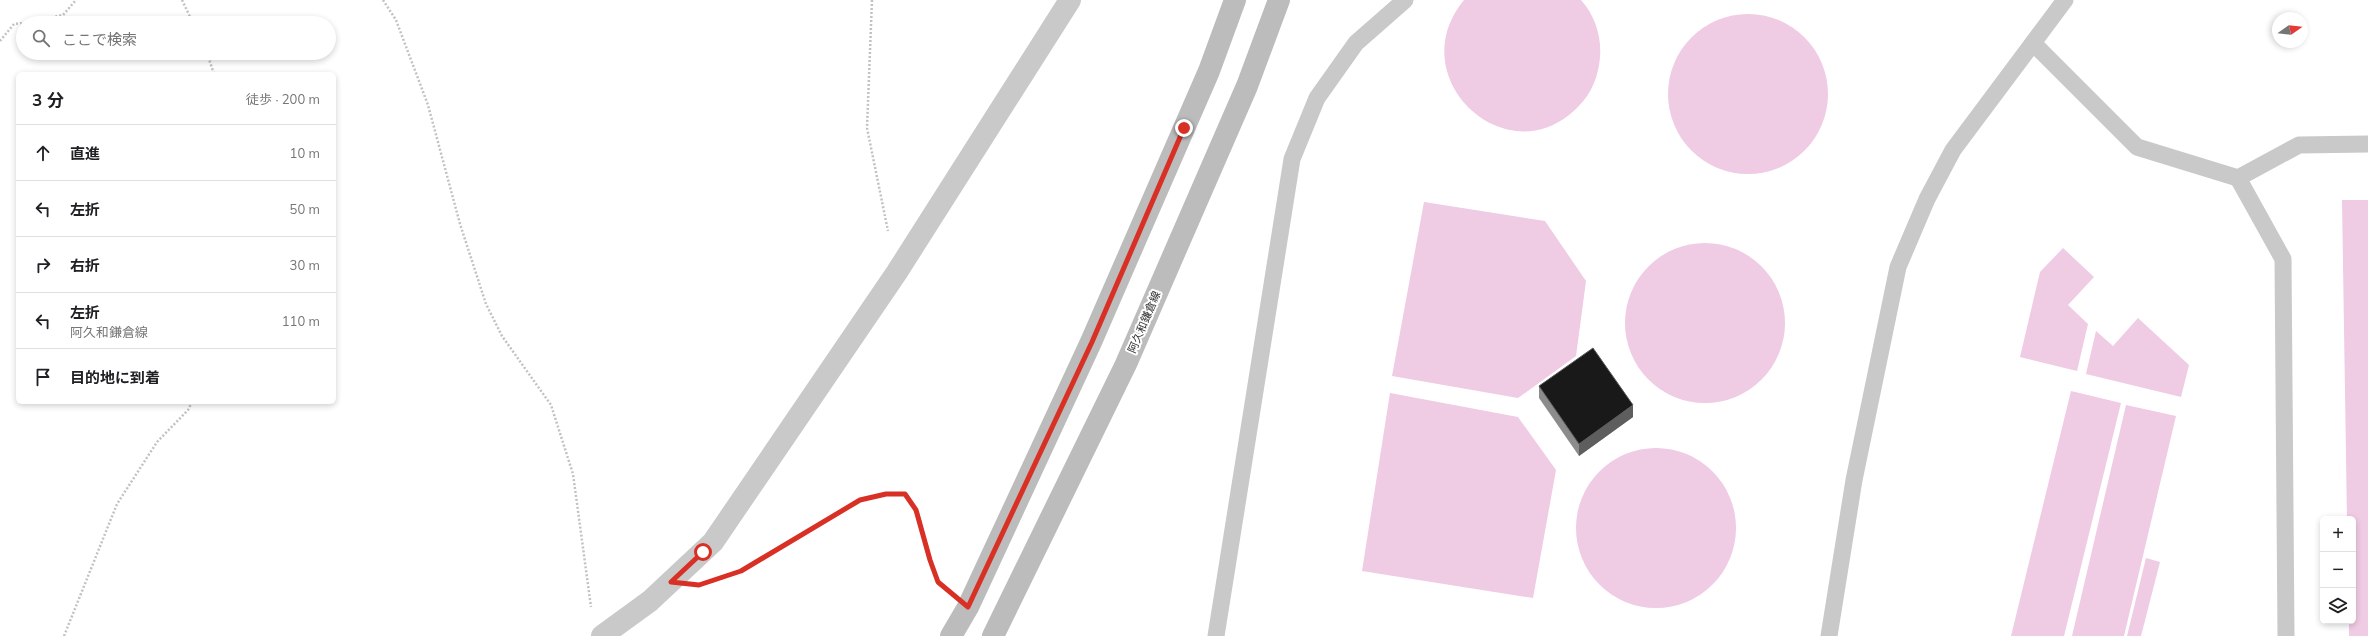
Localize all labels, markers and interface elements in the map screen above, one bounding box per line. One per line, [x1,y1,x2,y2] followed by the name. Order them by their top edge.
[2272,12,2308,48] north arrow
[16,16,336,60] search box
[30,27,52,49] icon: search
[62,30,137,49] text: ここで検索
[32,89,64,110] text: 3 分
[246,91,320,107] text: 徒歩 · 200 m
[1175,119,1193,137] route end
[32,142,54,164] icon: ahead
[70,144,100,163] text: 直進
[290,145,320,161] text: 10 m
[32,198,54,220] icon: left
[70,200,100,219] text: 左折
[290,201,320,217] text: 50 m
[32,254,54,276] icon: right
[70,256,100,275] text: 右折
[290,257,320,273] text: 30 m
[1125,289,1163,355] street label: 阿久和鎌倉線
[70,303,100,322] text: 左折
[32,310,54,332] icon: left
[282,313,320,329] text: 110 m
[70,324,148,340] text: 阿久和鎌倉線
[32,366,54,388] icon: arrive
[70,368,160,387] text: 目的地に到着
[2320,516,2356,624] map controls
[2320,516,2356,552] button: +
[694,543,712,561] route start
[2320,552,2356,588] button: −
[2320,588,2356,624] button: layers

